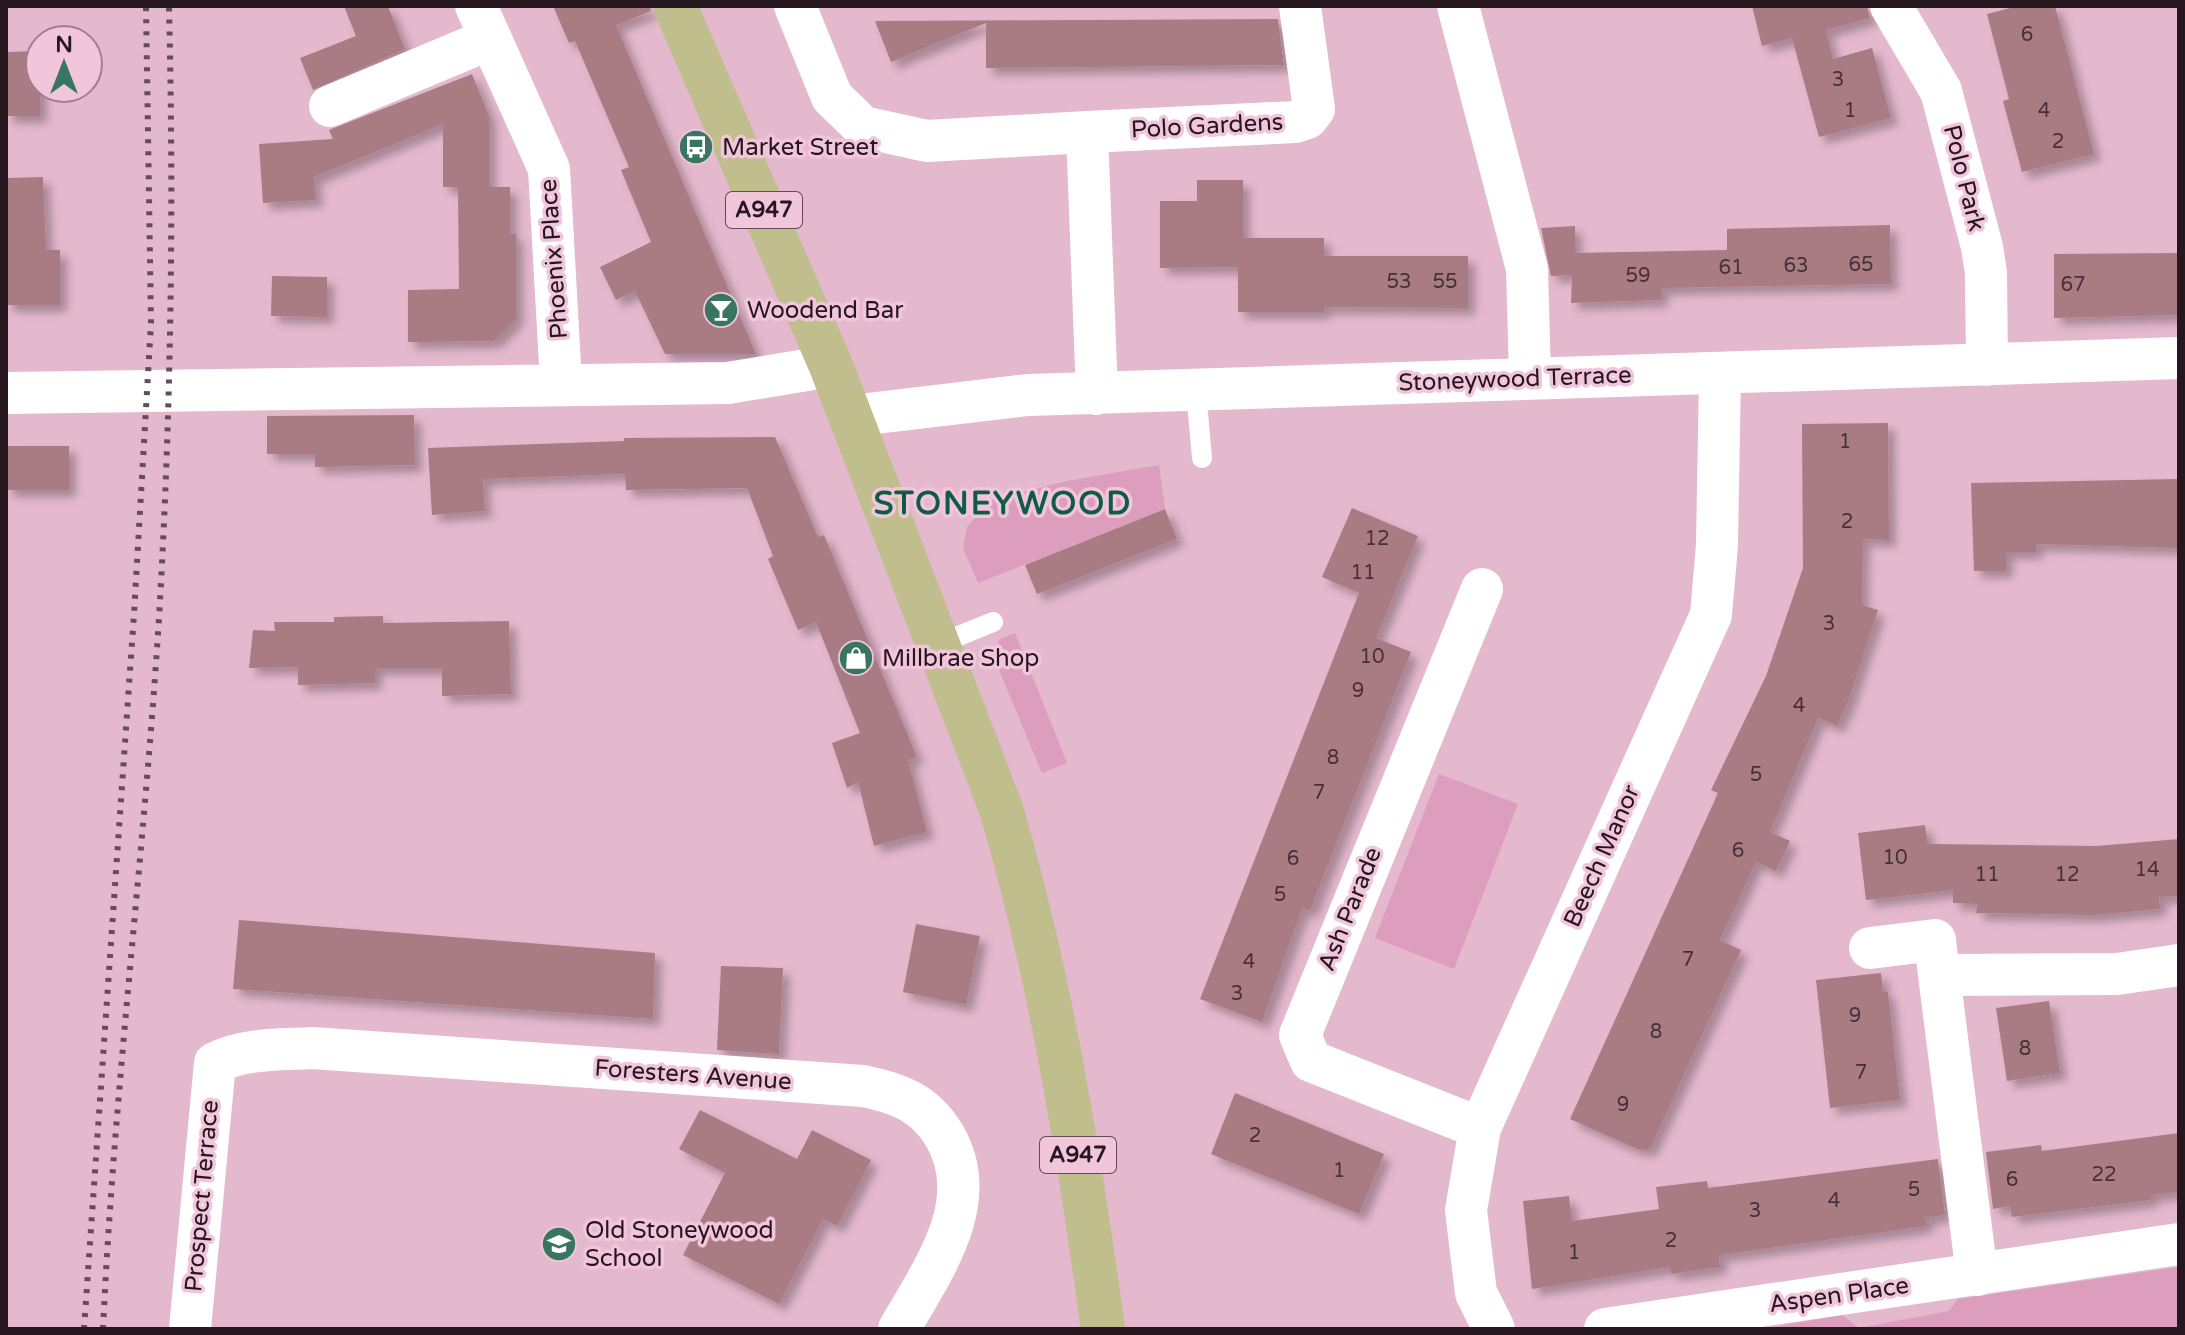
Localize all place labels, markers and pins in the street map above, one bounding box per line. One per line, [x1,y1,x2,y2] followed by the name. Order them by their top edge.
[677,128,715,166] bus stop icon: Market Street
[722,133,878,162] place label: Market Street
[702,291,740,329] bar icon: Woodend Bar
[747,296,904,325] place label: Woodend Bar
[837,639,875,677] shop icon: Millbrae Shop
[882,644,1039,673] place label: Millbrae Shop
[585,1216,774,1273] place label: Old Stoneywood School
[540,1225,578,1263] school or university icon: Old Stoneywood School

